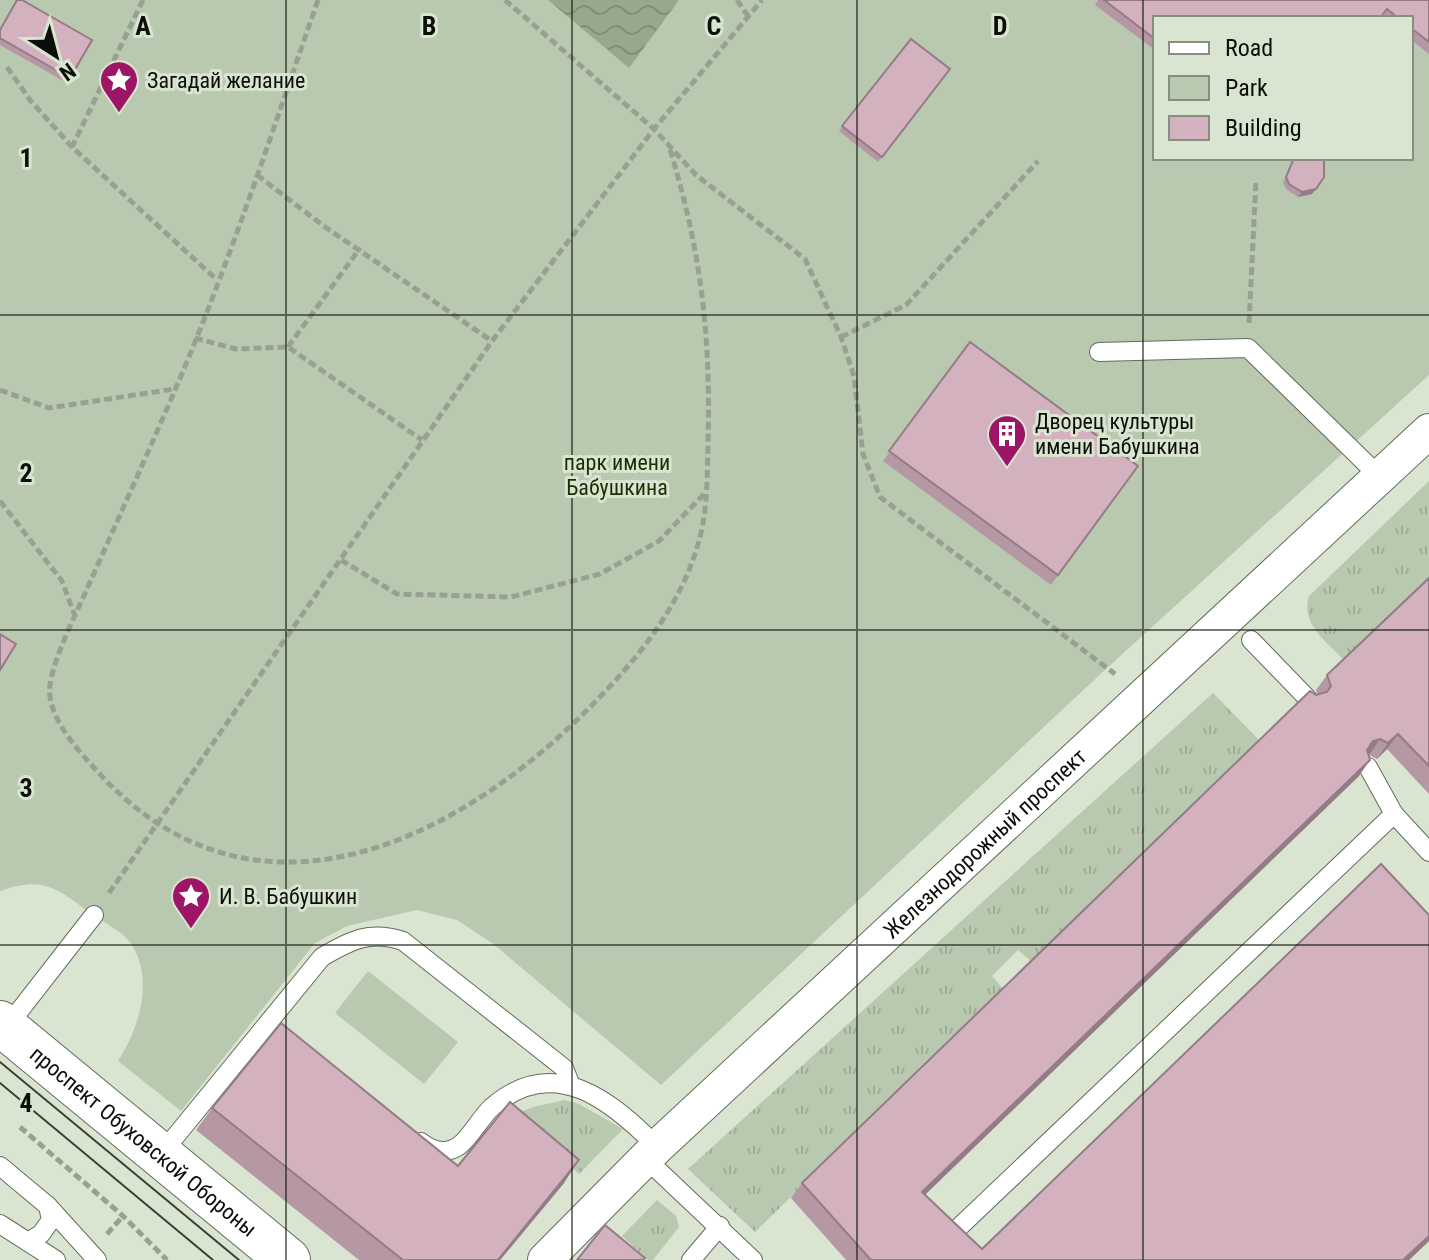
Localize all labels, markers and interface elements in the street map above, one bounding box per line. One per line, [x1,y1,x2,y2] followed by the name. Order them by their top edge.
[135,11,151,41] text: A
[422,11,436,41] text: B
[707,11,722,41] text: C
[993,11,1007,41] text: D
[16,16,96,96] north arrow
[1153,16,1413,160] legend
[1225,34,1273,62] text: Road
[55,58,80,86] text: N
[98,59,140,114] place icon: Загадай желание
[147,68,305,93] place label: Загадай желание
[1225,74,1268,102] text: Park
[1225,114,1302,142] text: Building
[19,143,33,173] text: 1
[1035,409,1200,459] place label: Дворец культуры имени Бабушкина
[986,413,1028,468] building icon: Дворец культуры имени Бабушкина
[564,450,670,500] park label: парк имени Бабушкина
[19,458,33,488] text: 2
[879,744,1091,943] street label: Железнодорожный проспект
[19,773,33,803] text: 3
[170,875,212,930] place icon: И. В. Бабушкин
[219,884,357,909] place label: И. В. Бабушкин
[25,1041,261,1242] street label: проспект Обуховской Обороны
[19,1088,33,1118] text: 4

